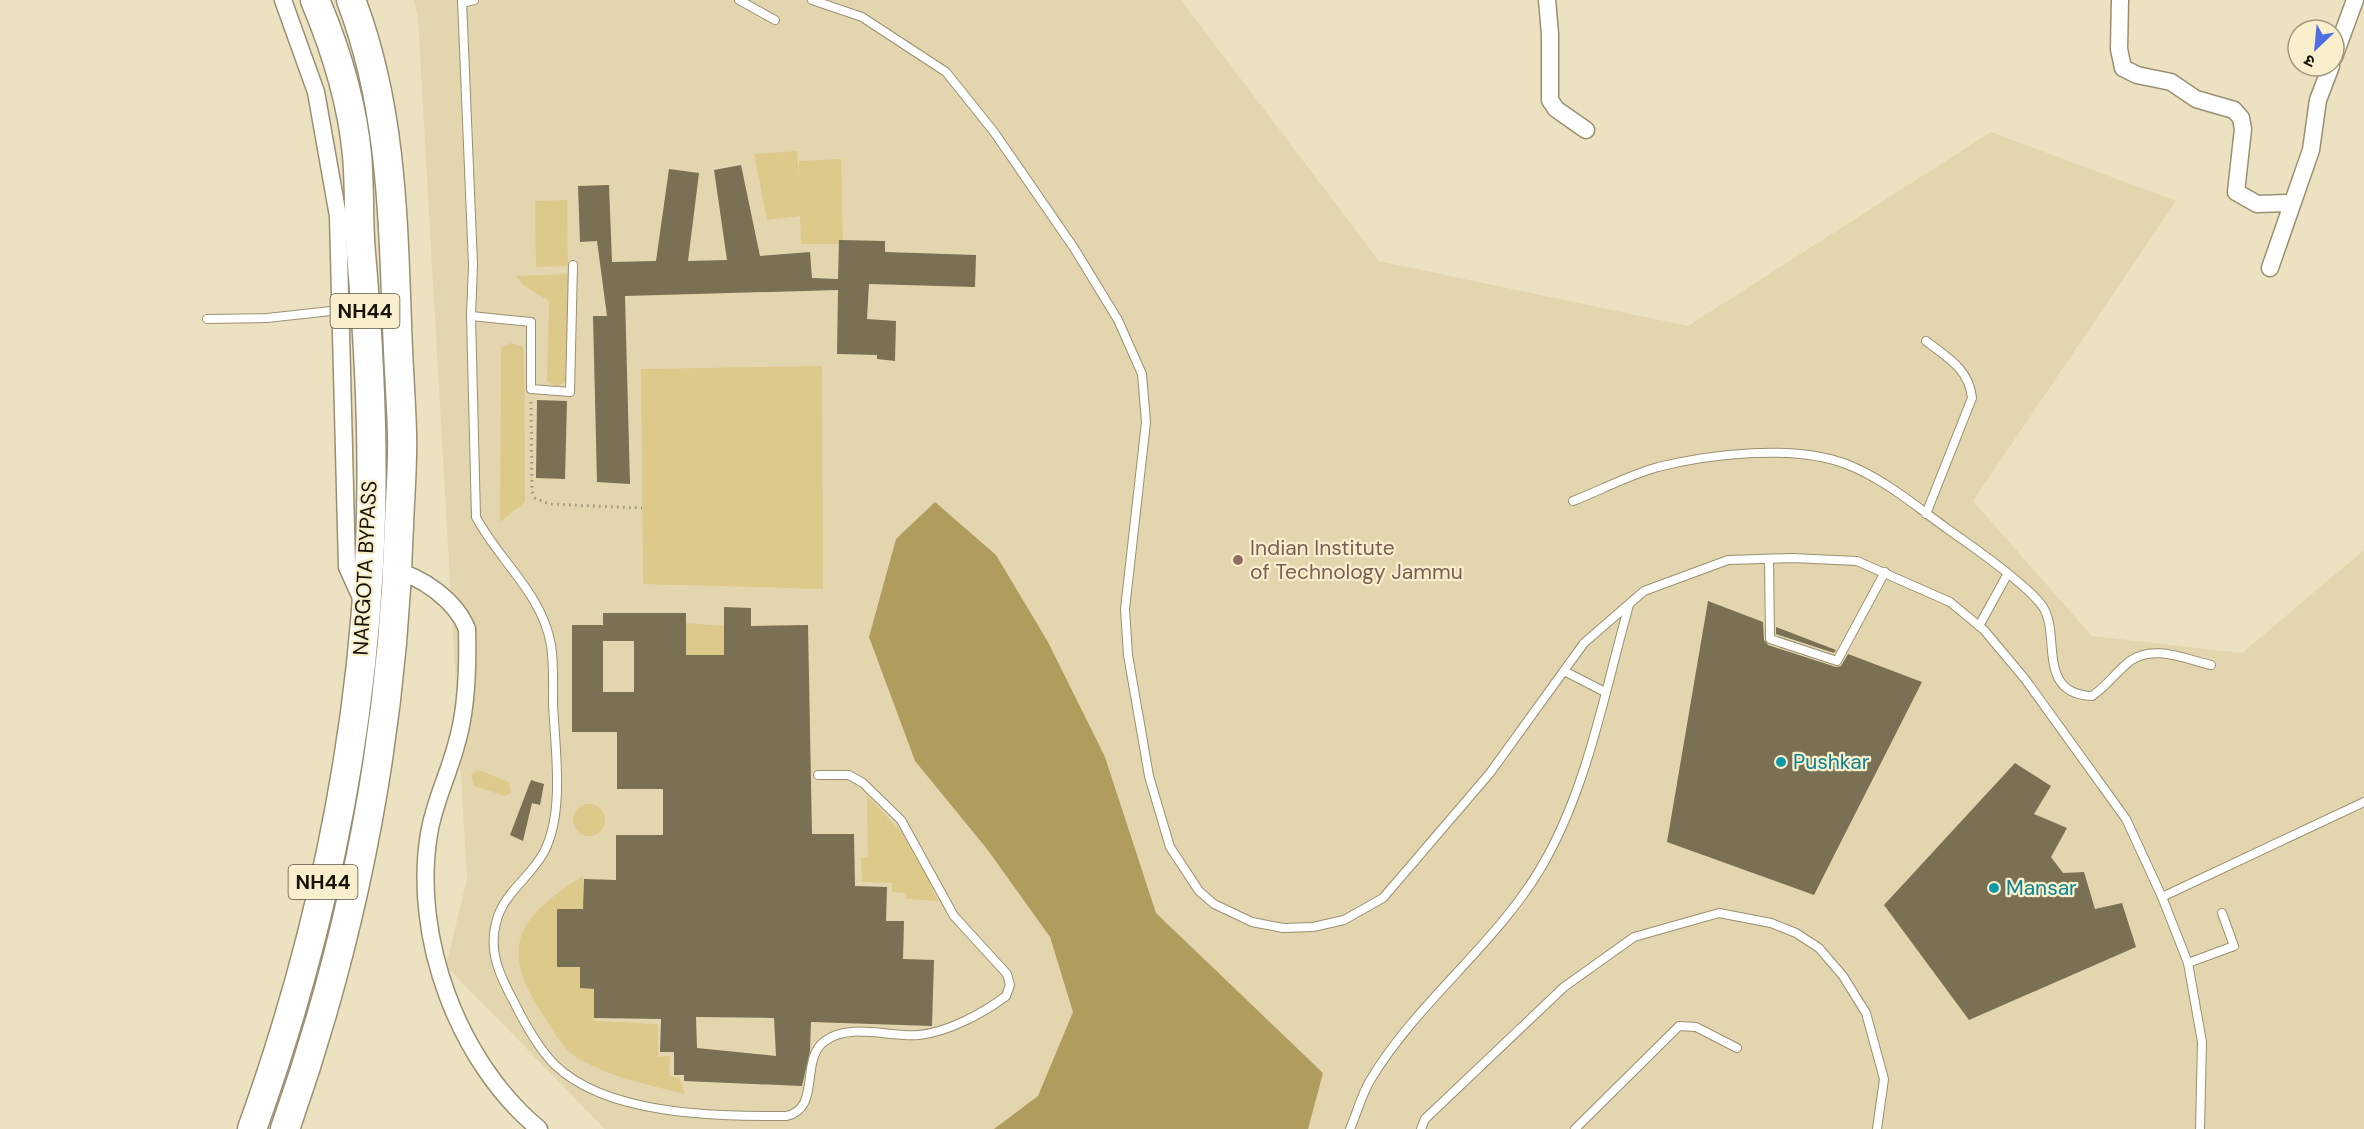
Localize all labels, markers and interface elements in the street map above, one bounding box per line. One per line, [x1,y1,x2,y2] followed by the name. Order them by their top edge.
[2286,18,2346,78] north arrow
[2300,49,2318,73] text: उ
[330,294,400,328] road number: NH44
[346,480,384,656] street label: NARGOTA BYPASS
[1250,534,1463,586] place label: Indian Institute of Technology Jammu
[1231,553,1245,567] marker: Indian Institute of Technology Jammu
[1793,748,1870,776] place label: Pushkar
[1774,755,1788,769] marker: Pushkar
[288,865,358,899] road number: NH44
[2006,874,2077,902] place label: Mansar
[1987,881,2001,895] marker: Mansar

